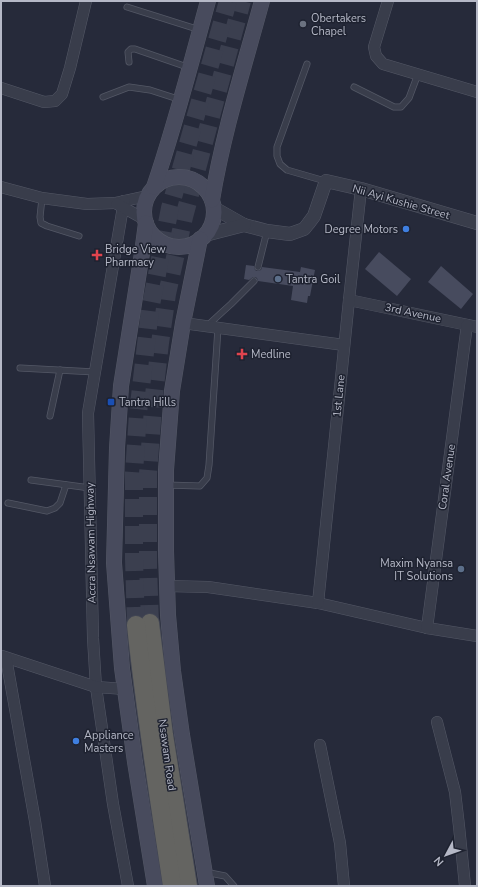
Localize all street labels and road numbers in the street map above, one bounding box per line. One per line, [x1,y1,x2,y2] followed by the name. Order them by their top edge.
[351,181,452,223] street label: Nii Ayi Kushie Street
[383,300,443,326] street label: 3rd Avenue
[329,374,349,418] street label: 1st Lane
[435,443,459,511] street label: Coral Avenue
[82,482,100,604] street label: Accra Nsawam Highway
[155,718,179,792] street label: Nsawam Road

